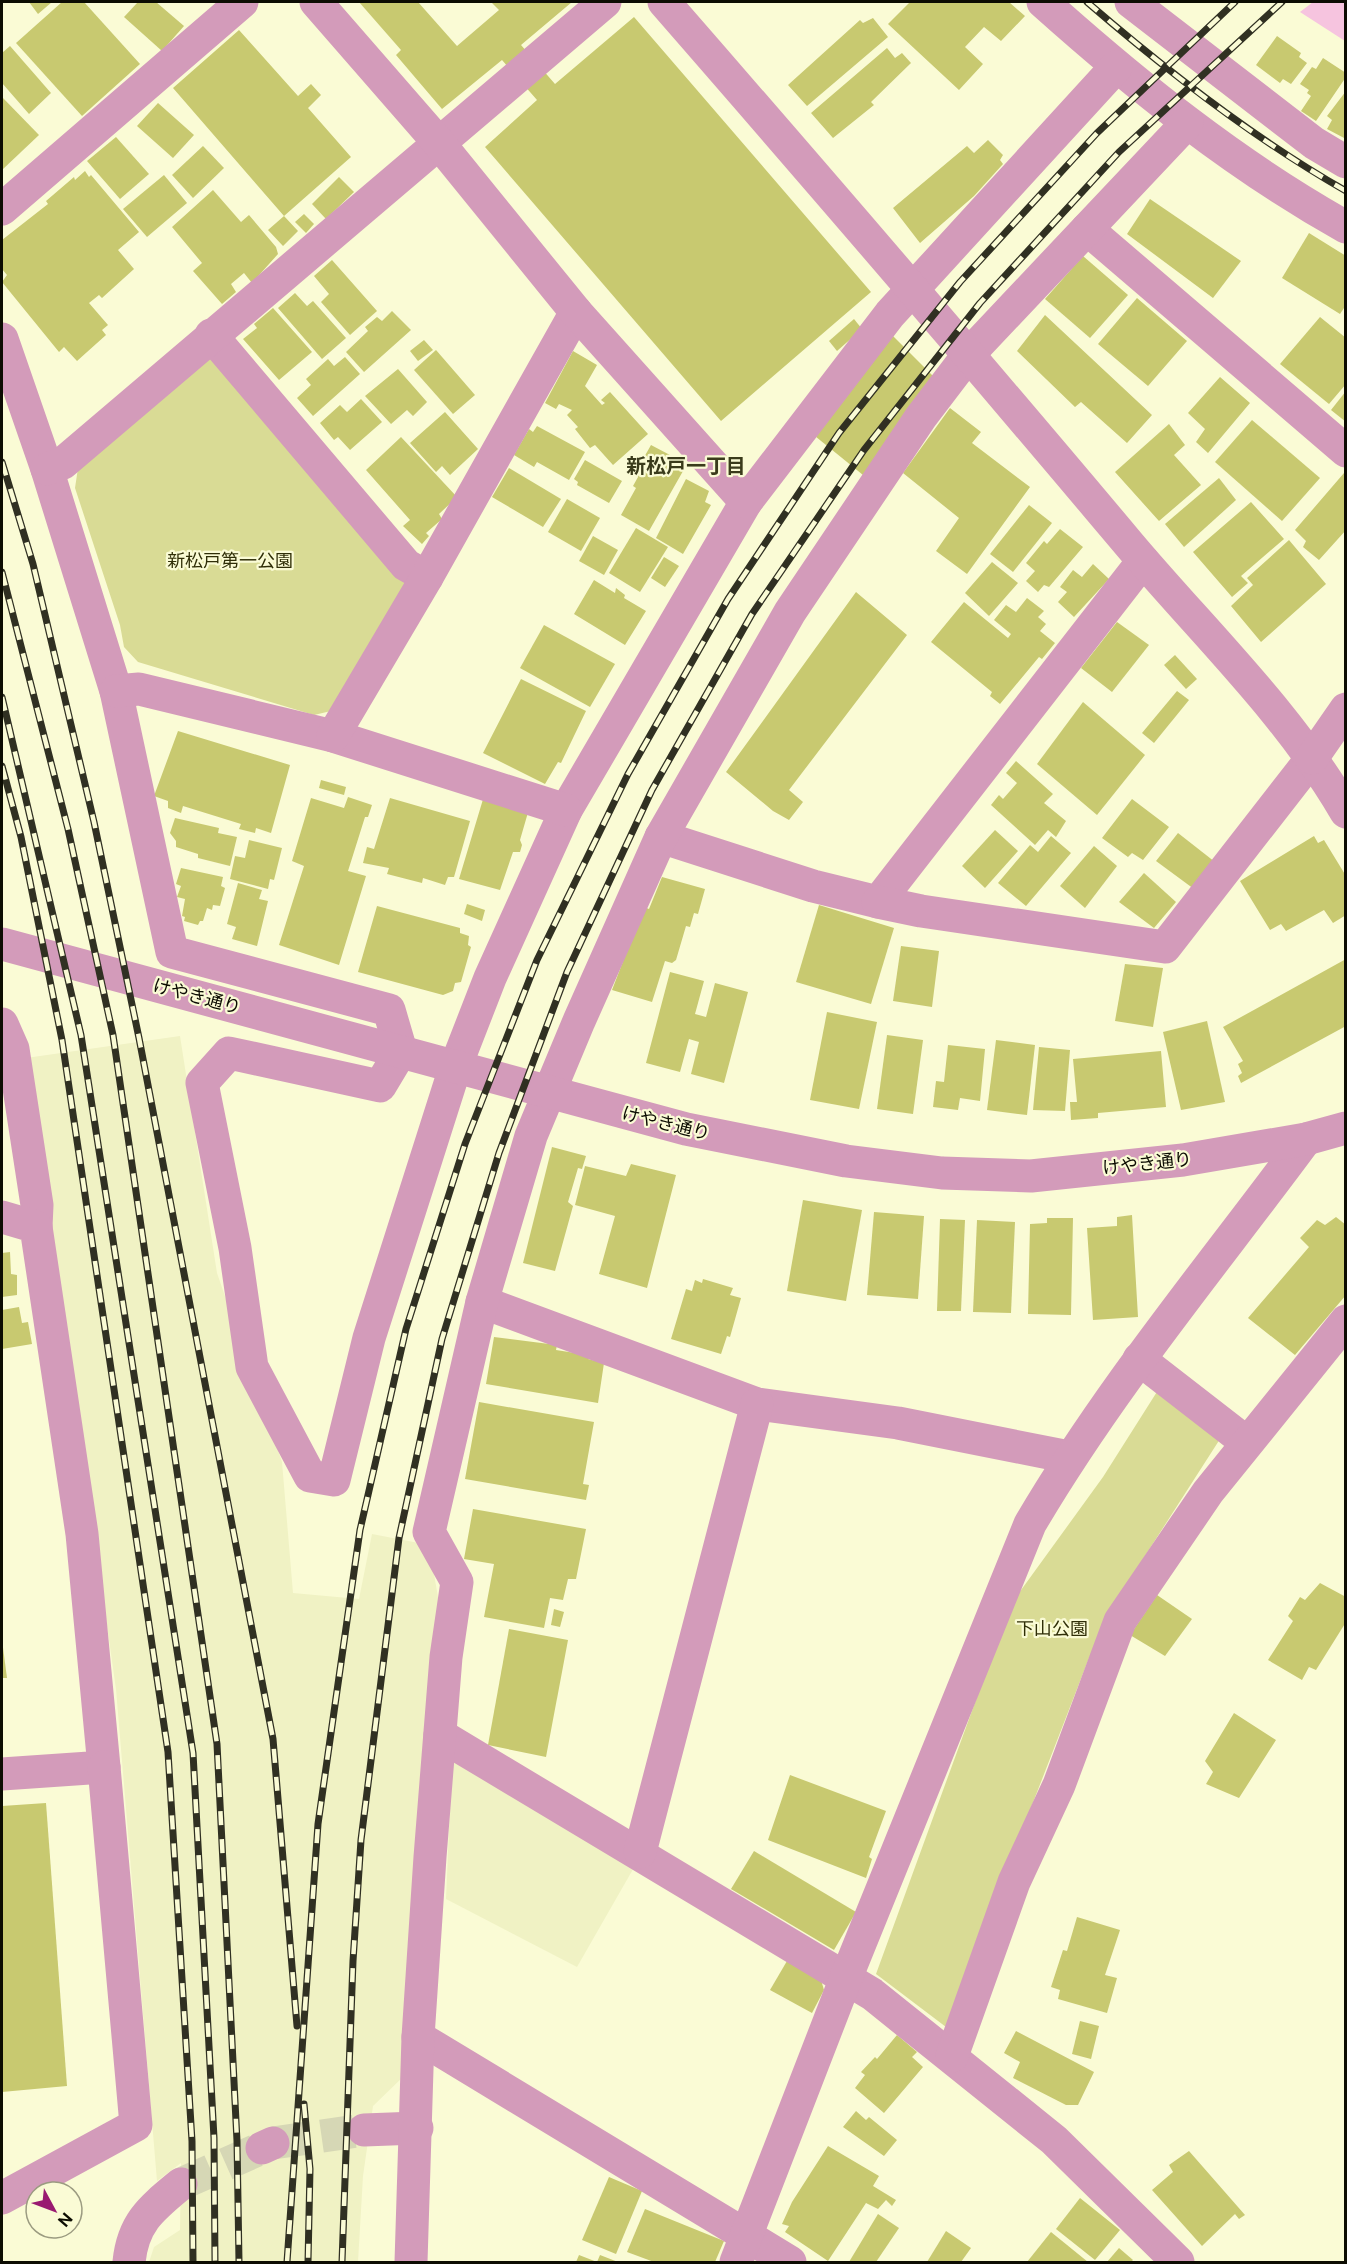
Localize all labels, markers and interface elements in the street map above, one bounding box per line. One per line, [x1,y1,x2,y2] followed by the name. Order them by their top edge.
[626,454,746,478] district label: 新松戸一丁目
[167,550,293,571] park label: 新松戸第一公園
[151,974,243,1018] street label: けやき通り
[620,1102,712,1144] street label: けやき通り
[1101,1148,1193,1178] street label: けやき通り
[1016,1618,1088,1639] park label: 下山公園
[24,2180,84,2240] north arrow
[54,2209,76,2230] text: N

